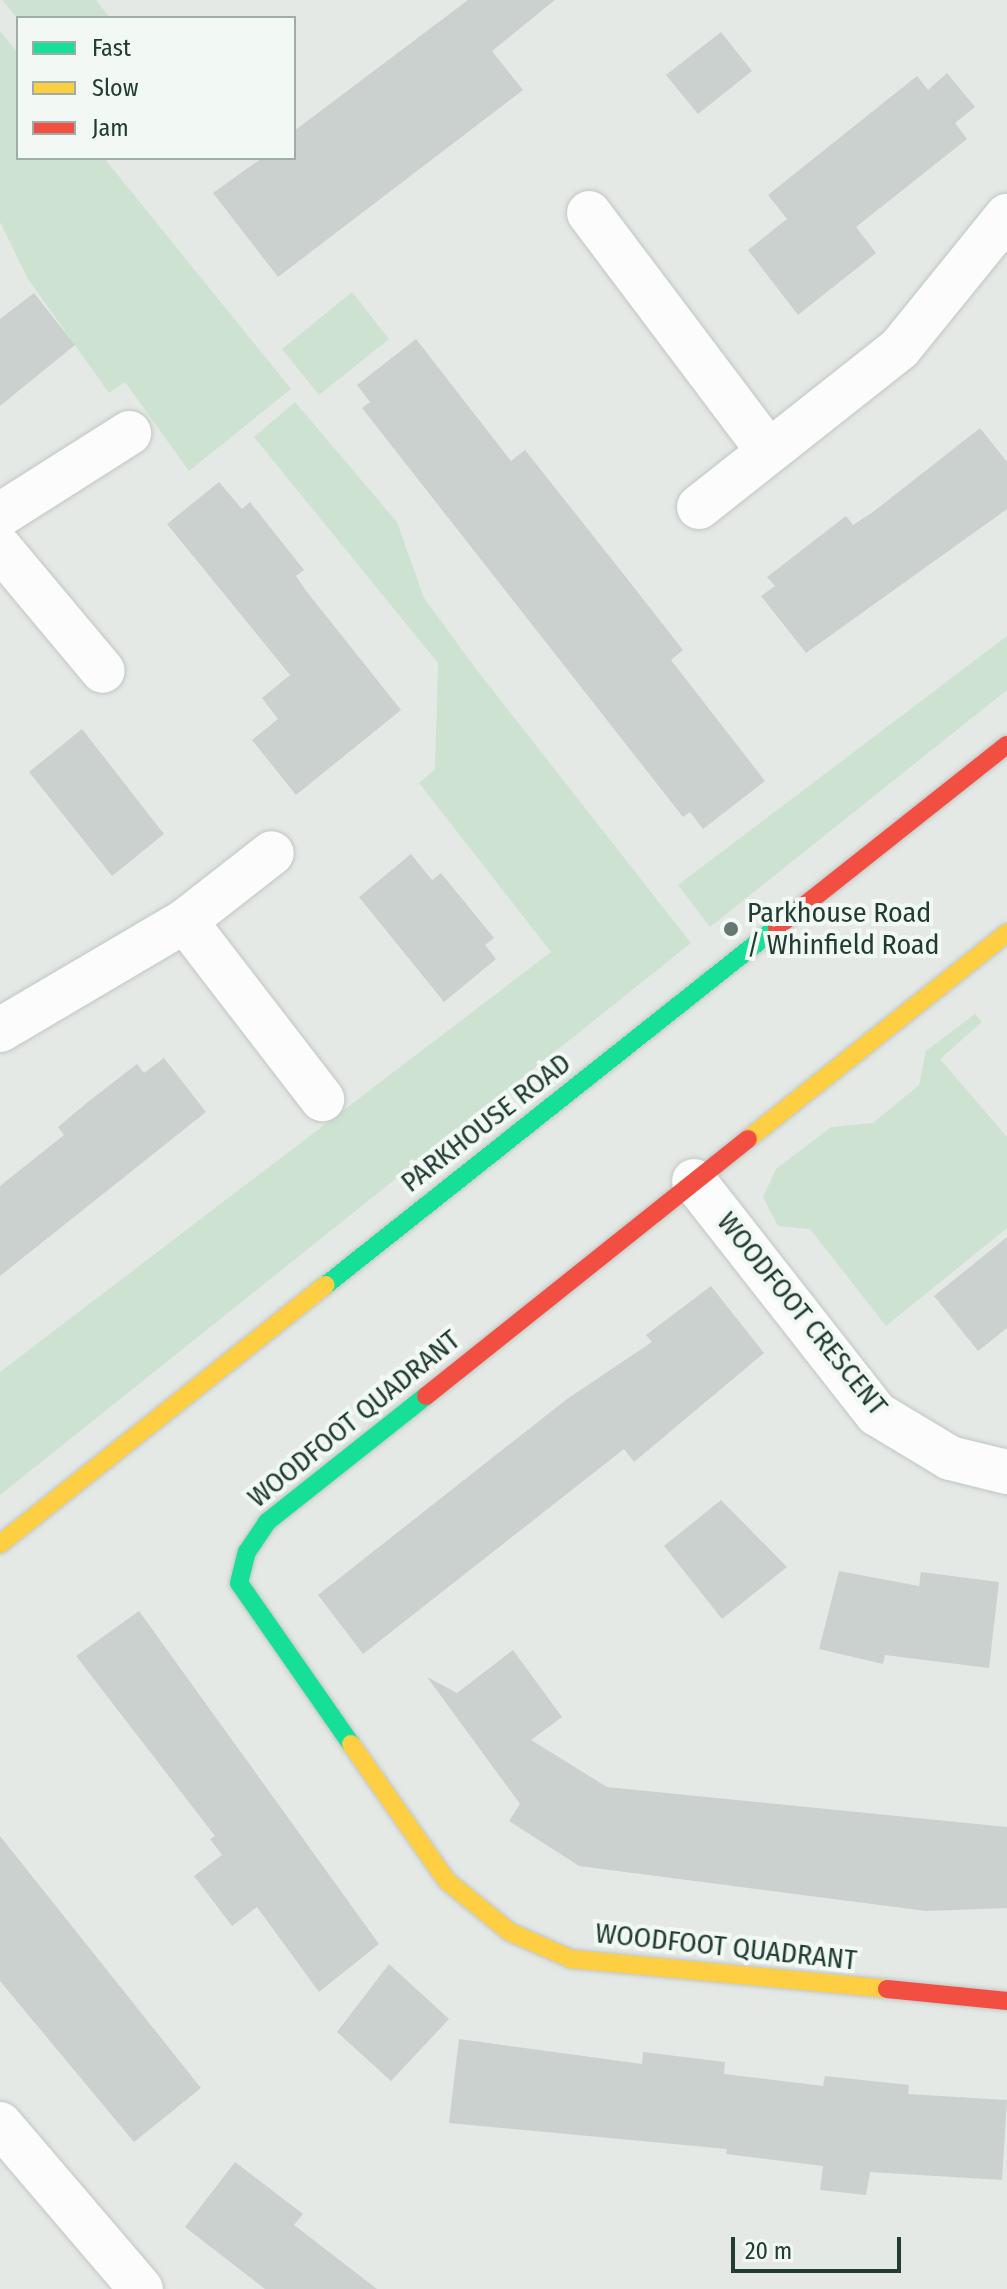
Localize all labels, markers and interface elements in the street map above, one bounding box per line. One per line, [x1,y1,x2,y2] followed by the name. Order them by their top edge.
[16,16,296,160] legend
[92,34,131,62] text: Fast
[92,74,138,102] text: Slow
[92,114,129,142] text: Jam
[747,896,940,962] place label: Parkhouse Road / Whinfield Road
[722,920,740,938] marker: Parkhouse Road / Whinfield Road
[395,1047,577,1199] street label: PARKHOUSE ROAD
[710,1206,894,1422] street label: WOODFOOT CRESCENT
[241,1323,467,1515] street label: WOODFOOT QUADRANT
[594,1917,858,1977] street label: WOODFOOT QUADRANT
[735,2221,905,2271] scale bar
[745,2237,792,2265] text: 20 m

